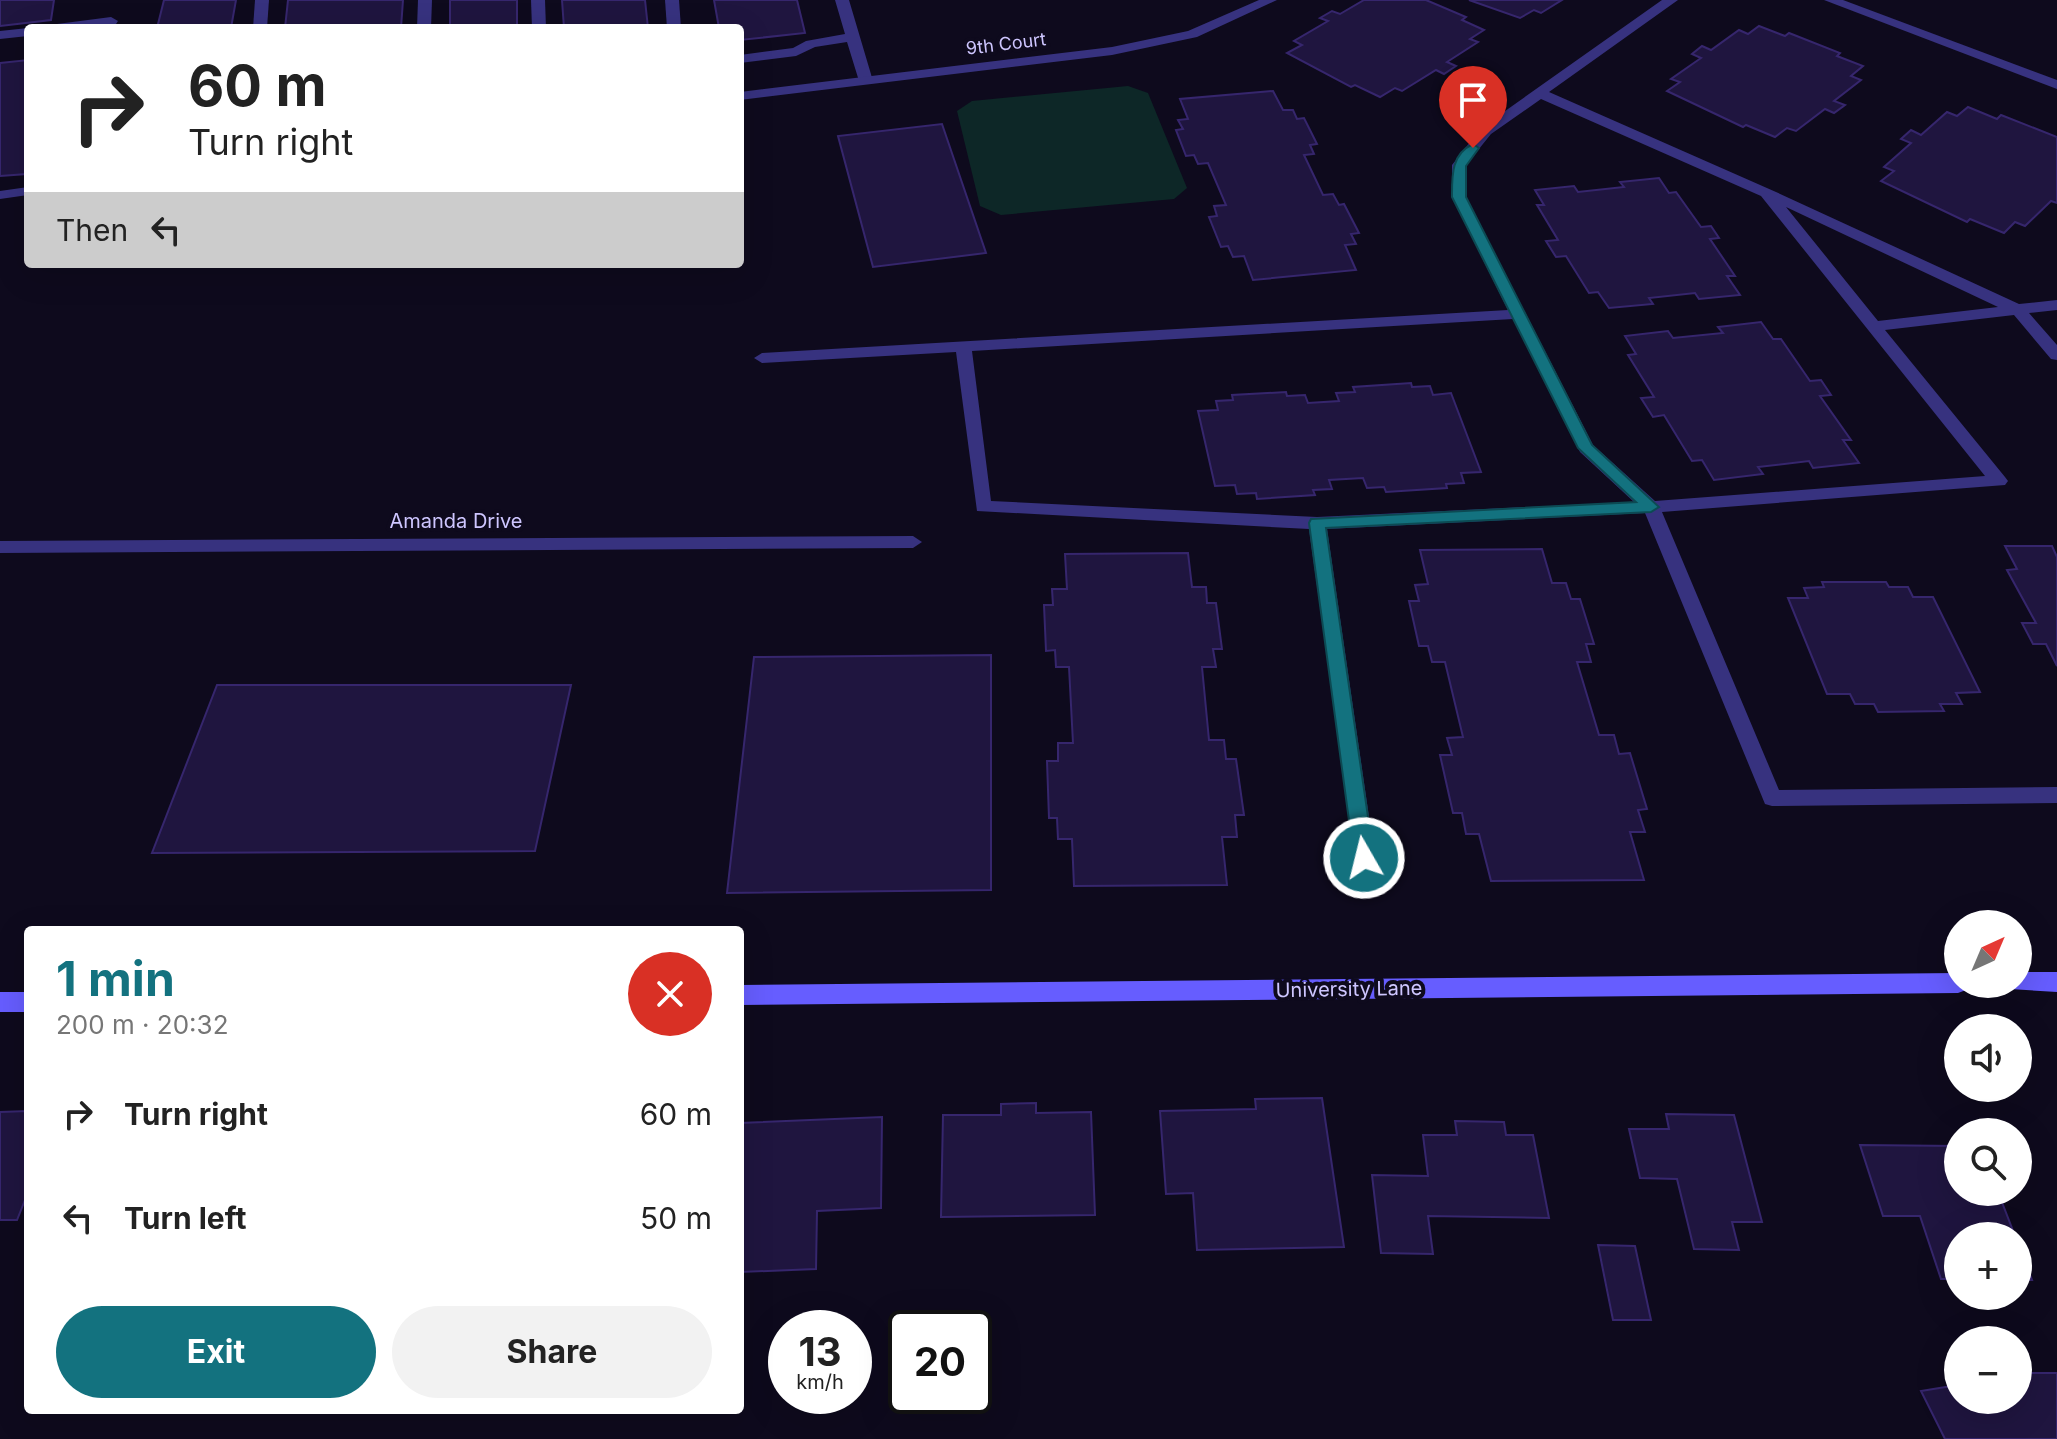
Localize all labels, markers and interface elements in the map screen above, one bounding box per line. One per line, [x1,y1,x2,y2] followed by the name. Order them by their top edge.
[965,28,1047,59] street label: 9th Court
[188,52,327,120] text: 60 m
[56,56,160,160] icon: right
[1439,66,1507,148] pin
[1451,78,1495,122] icon: arrive
[188,120,353,164] text: Turn right
[144,208,188,252] icon: left
[56,212,128,248] text: Then
[389,509,523,533] street label: Amanda Drive
[1322,816,1406,900] position arrow
[1944,910,2032,998] north arrow
[1944,910,2032,1414] map controls
[56,949,175,1008] text: 1 min
[628,952,712,1036] button: close
[1275,976,1423,1002] street label: University Lane
[56,1009,229,1040] text: 200 m · 20:32
[1944,1014,2032,1102] button: sound
[56,1092,100,1136] icon: right
[124,1096,268,1132] text: Turn right
[640,1096,712,1132] text: 60 m
[1944,1118,2032,1206] button: search
[56,1196,100,1240] icon: left
[124,1200,246,1236] text: Turn left
[640,1200,712,1236] text: 50 m
[1944,1222,2032,1310] button: +
[56,1306,376,1398] button: Exit
[392,1306,712,1398] button: Share
[888,1310,992,1414] speed limit sign: 20
[1944,1326,2032,1414] button: −
[798,1327,842,1376] text: 13
[796,1370,844,1394] text: km/h

